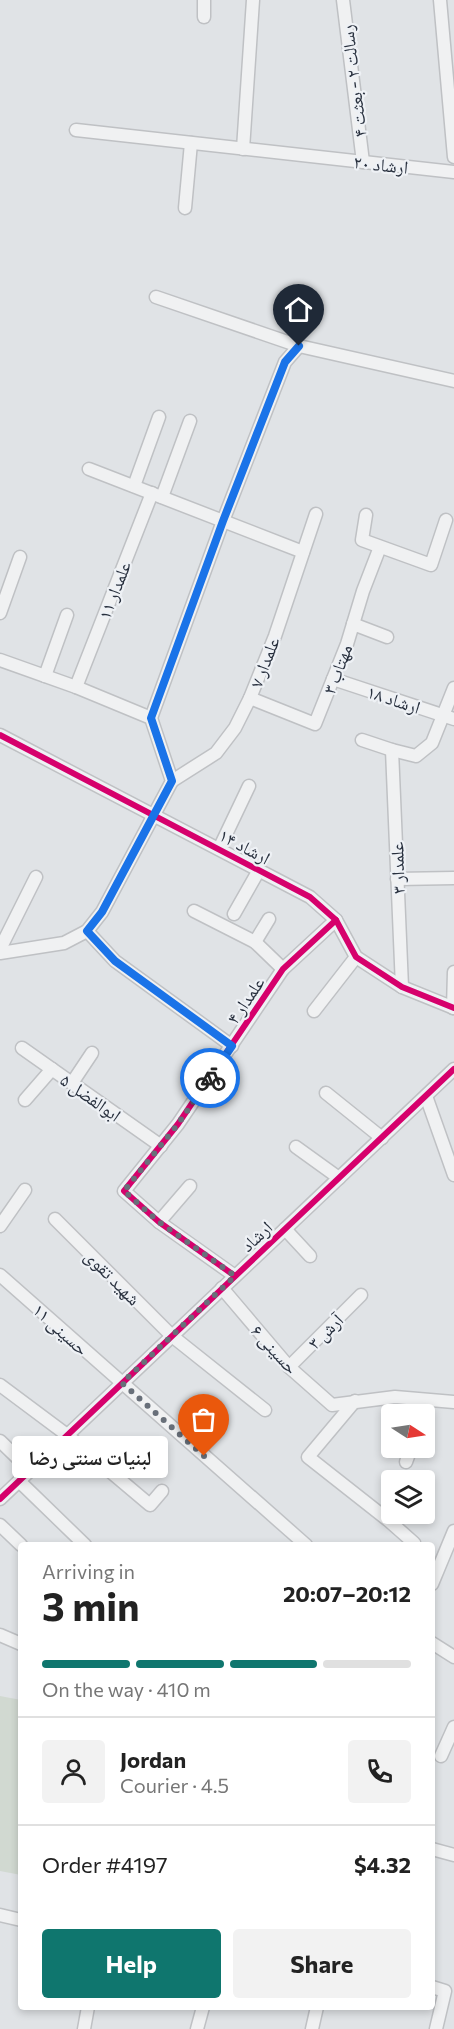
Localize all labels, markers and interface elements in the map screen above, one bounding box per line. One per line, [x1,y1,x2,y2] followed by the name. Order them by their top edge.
[335,23,371,138] street label: رسالت ۲ - بعثت ۴
[353,150,409,178] street label: ارشاد ۲۰
[273,284,324,346] pin
[282,293,315,326] icon: home
[93,558,135,622] street label: علمدار ۱۱
[244,634,284,690] street label: علمدار ۷
[317,641,357,697] street label: مهتاب ۳
[365,680,423,718] street label: ارشاد ۱۸
[216,823,274,869] street label: ارشاد ۱۴
[385,842,409,894] street label: علمدار ۳
[221,972,269,1028] street label: علمدار ۴
[180,1048,240,1108] courier
[194,1062,227,1095] icon: bike
[56,1068,126,1127] street label: ابوالفضل ۵
[236,1216,276,1256] street label: ارشاد
[80,1245,145,1310] street label: شهید تقوی
[28,1298,93,1360] street label: حسینی ۱۱
[303,1308,348,1354] street label: آرش ۳
[246,1320,303,1379] street label: حسینی ۶
[178,1394,229,1456] pin
[187,1403,220,1436] icon: bag
[381,1404,435,1458] north arrow
[381,1404,435,1524] map controls
[12,1435,168,1477] callout: لبنیات سنتی رضا
[29,1445,151,1469] text: لبنیات سنتی رضا
[381,1470,435,1524] button: layers
[42,1559,135,1583] text: Arriving in
[283,1580,411,1607] text: 20:07–20:12
[42,1581,140,1629] text: 3 min
[42,1677,211,1701] text: On the way · 410 m
[42,1740,105,1803] button: person
[348,1740,411,1803] button: phone
[120,1746,186,1773] text: Jordan
[120,1773,229,1797] text: Courier · 4.5
[42,1851,168,1878] text: Order #4197
[354,1851,411,1878] text: $4.32
[42,1929,221,1998] button: Help
[233,1929,411,1998] button: Share

